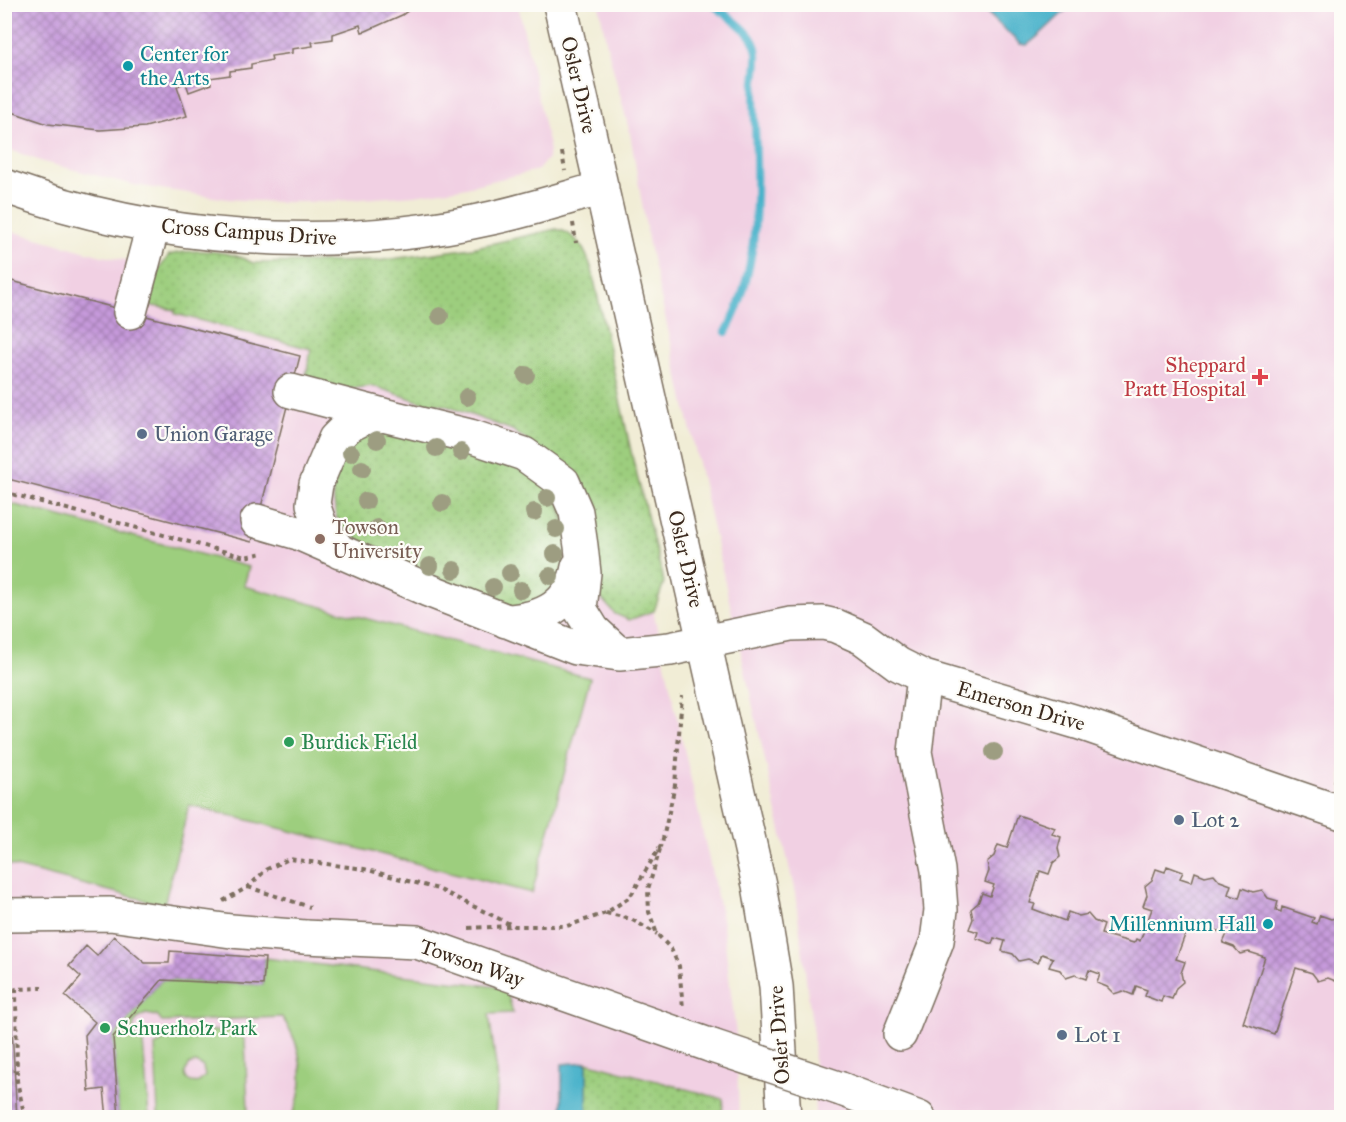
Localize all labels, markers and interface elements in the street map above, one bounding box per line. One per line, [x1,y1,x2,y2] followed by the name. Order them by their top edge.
[555,34,603,136] street label: Osler Drive
[140,41,228,91] place label: Center for the Arts
[121,59,135,73] marker: Center for the Arts
[160,213,338,251] street label: Cross Campus Drive
[1123,352,1246,402] place label: Sheppard Pratt Hospital
[1251,368,1269,386] marker: Sheppard Pratt Hospital
[154,421,273,447] place label: Union Garage
[135,427,149,441] marker: Union Garage
[662,508,710,610] street label: Osler Drive
[332,514,423,564] place label: Towson University
[313,532,327,546] marker: Towson University
[954,675,1088,737] street label: Emerson Drive
[301,729,418,755] place label: Burdick Field
[282,735,296,749] marker: Burdick Field
[1191,807,1240,833] place label: Lot 2
[1172,813,1186,827] marker: Lot 2
[1108,911,1256,937] place label: Millennium Hall
[1261,917,1275,931] marker: Millennium Hall
[416,933,529,993] street label: Towson Way
[763,984,795,1085] street label: Osler Drive
[117,1015,258,1041] place label: Schuerholz Park
[98,1021,112,1035] marker: Schuerholz Park
[1074,1022,1121,1048] place label: Lot 1
[1055,1028,1069,1042] marker: Lot 1

